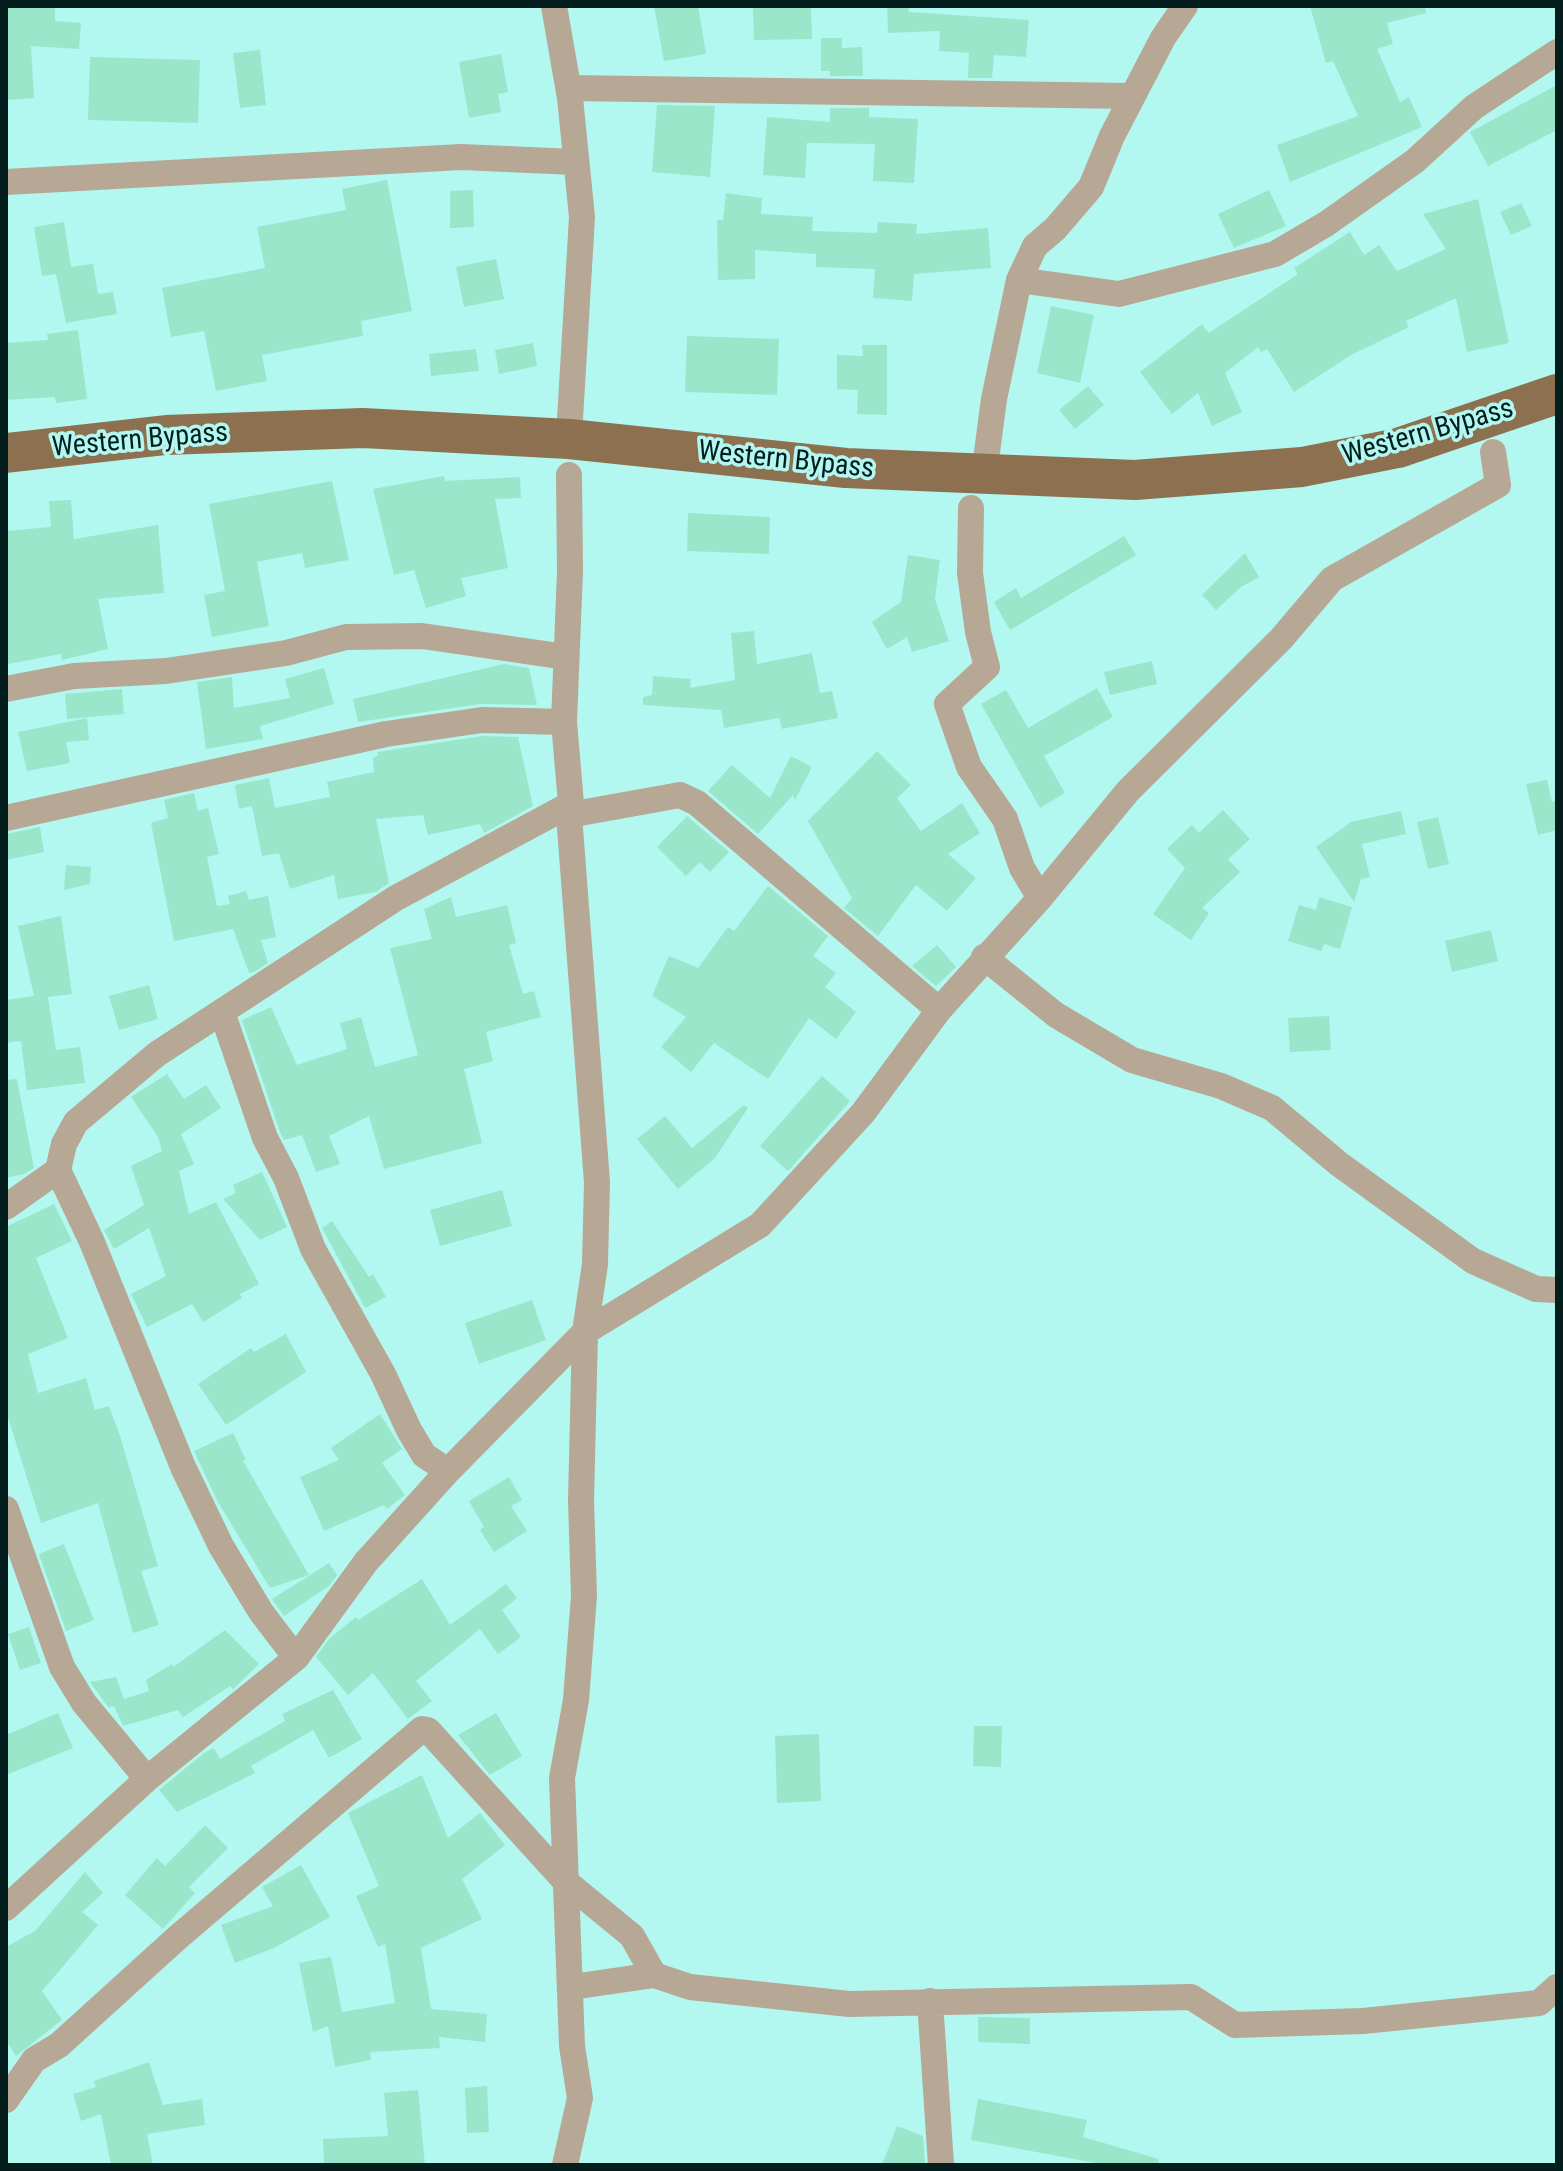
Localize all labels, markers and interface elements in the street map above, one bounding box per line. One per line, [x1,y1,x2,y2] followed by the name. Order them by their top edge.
[1339,393,1517,473] street label: Western Bypass
[51,417,229,465] street label: Western Bypass
[697,435,875,487] street label: Western Bypass

